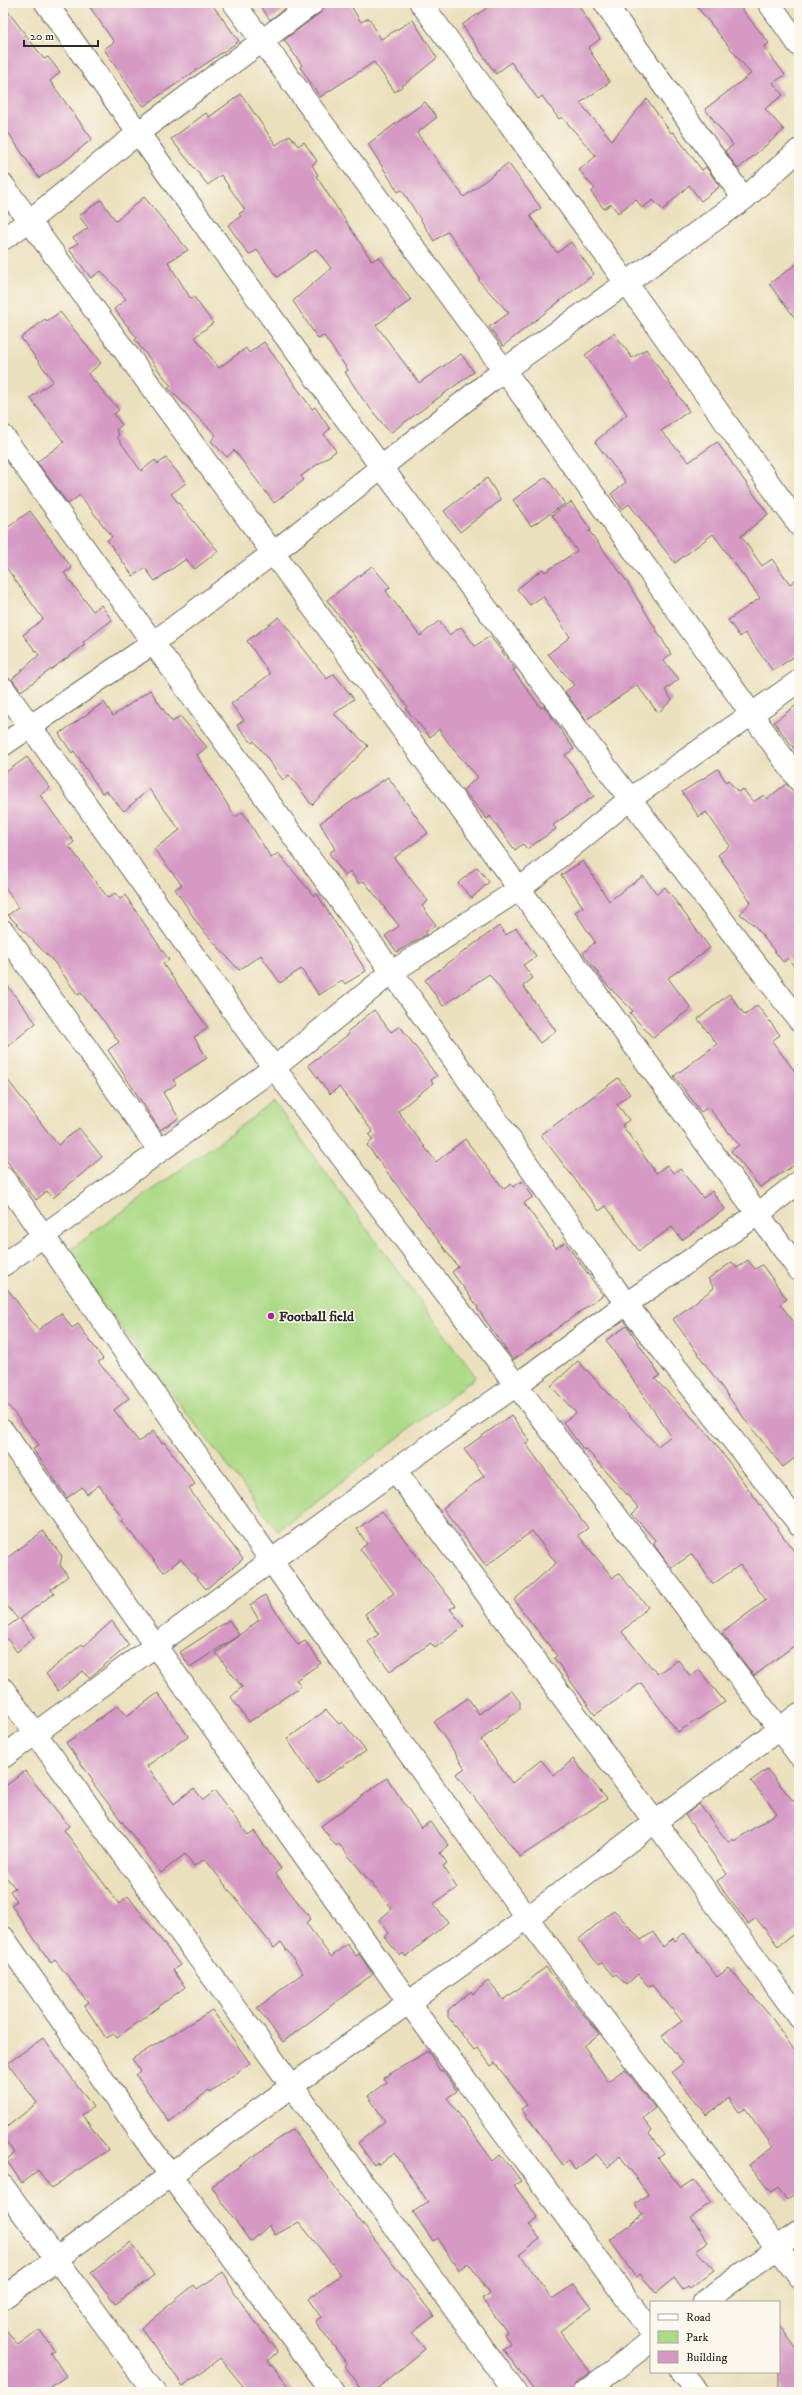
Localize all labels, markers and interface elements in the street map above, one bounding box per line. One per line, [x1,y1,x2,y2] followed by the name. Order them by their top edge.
[24,22,98,48] scale bar
[30,29,54,44] text: 20 m
[279,1308,355,1326] place label: Football field
[266,1311,276,1321] marker: Football field
[650,2301,780,2373] legend
[686,2310,711,2325] text: Road
[686,2330,708,2345] text: Park
[686,2350,727,2365] text: Building

